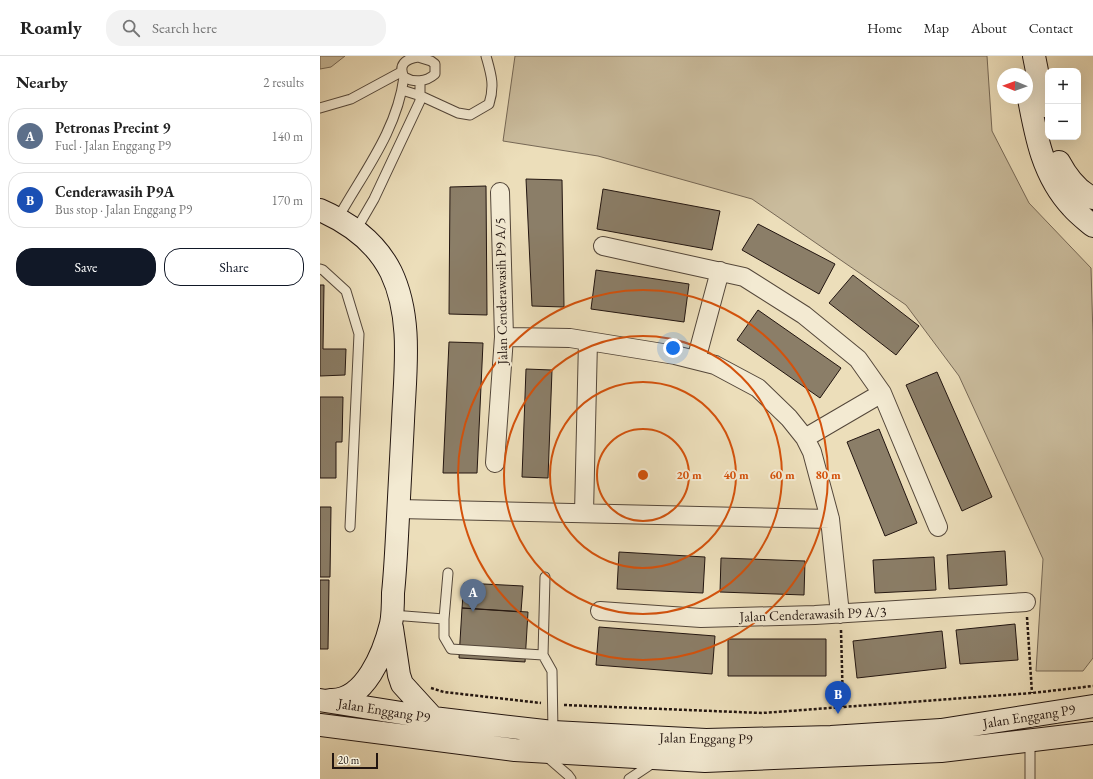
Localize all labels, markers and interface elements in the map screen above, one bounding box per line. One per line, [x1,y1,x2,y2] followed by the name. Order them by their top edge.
[106,10,386,46] search box
[20,15,82,40] text: Roamly
[120,17,142,39] icon: search
[152,18,217,37] text: Search here
[867,19,902,37] text: Home
[924,19,949,37] text: Map
[971,19,1007,37] text: About
[1029,19,1073,37] text: Contact
[997,68,1033,104] north arrow
[1045,68,1081,140] map controls
[1045,68,1081,104] button: +
[16,71,68,93] text: Nearby
[263,74,304,91] text: 2 results
[1045,104,1081,140] button: −
[55,118,170,137] text: Petronas Precint 9
[25,128,35,145] text: A
[272,128,303,145] text: 140 m
[55,137,171,154] text: Fuel · Jalan Enggang P9
[55,182,174,201] text: Cenderawasih P9A
[26,192,34,209] text: B
[272,192,303,209] text: 170 m
[55,201,192,218] text: Bus stop · Jalan Enggang P9
[491,217,511,366] street label: Jalan Cenderawasih P9 A/5
[16,248,156,286] button: Save
[164,248,304,286] button: Share
[663,338,683,358] your location
[676,467,702,483] text: 20 m
[723,467,749,483] text: 40 m
[769,467,795,483] text: 60 m
[815,467,841,483] text: 80 m
[636,468,650,482] centre of rings
[460,579,486,612] pin: A
[738,602,887,626] street label: Jalan Cenderawasih P9 A/3
[825,681,851,714] pin: B
[336,694,432,726] street label: Jalan Enggang P9
[981,700,1077,732] street label: Jalan Enggang P9
[658,728,753,748] street label: Jalan Enggang P9
[332,751,378,770] scale bar
[338,753,359,767] text: 20 m

